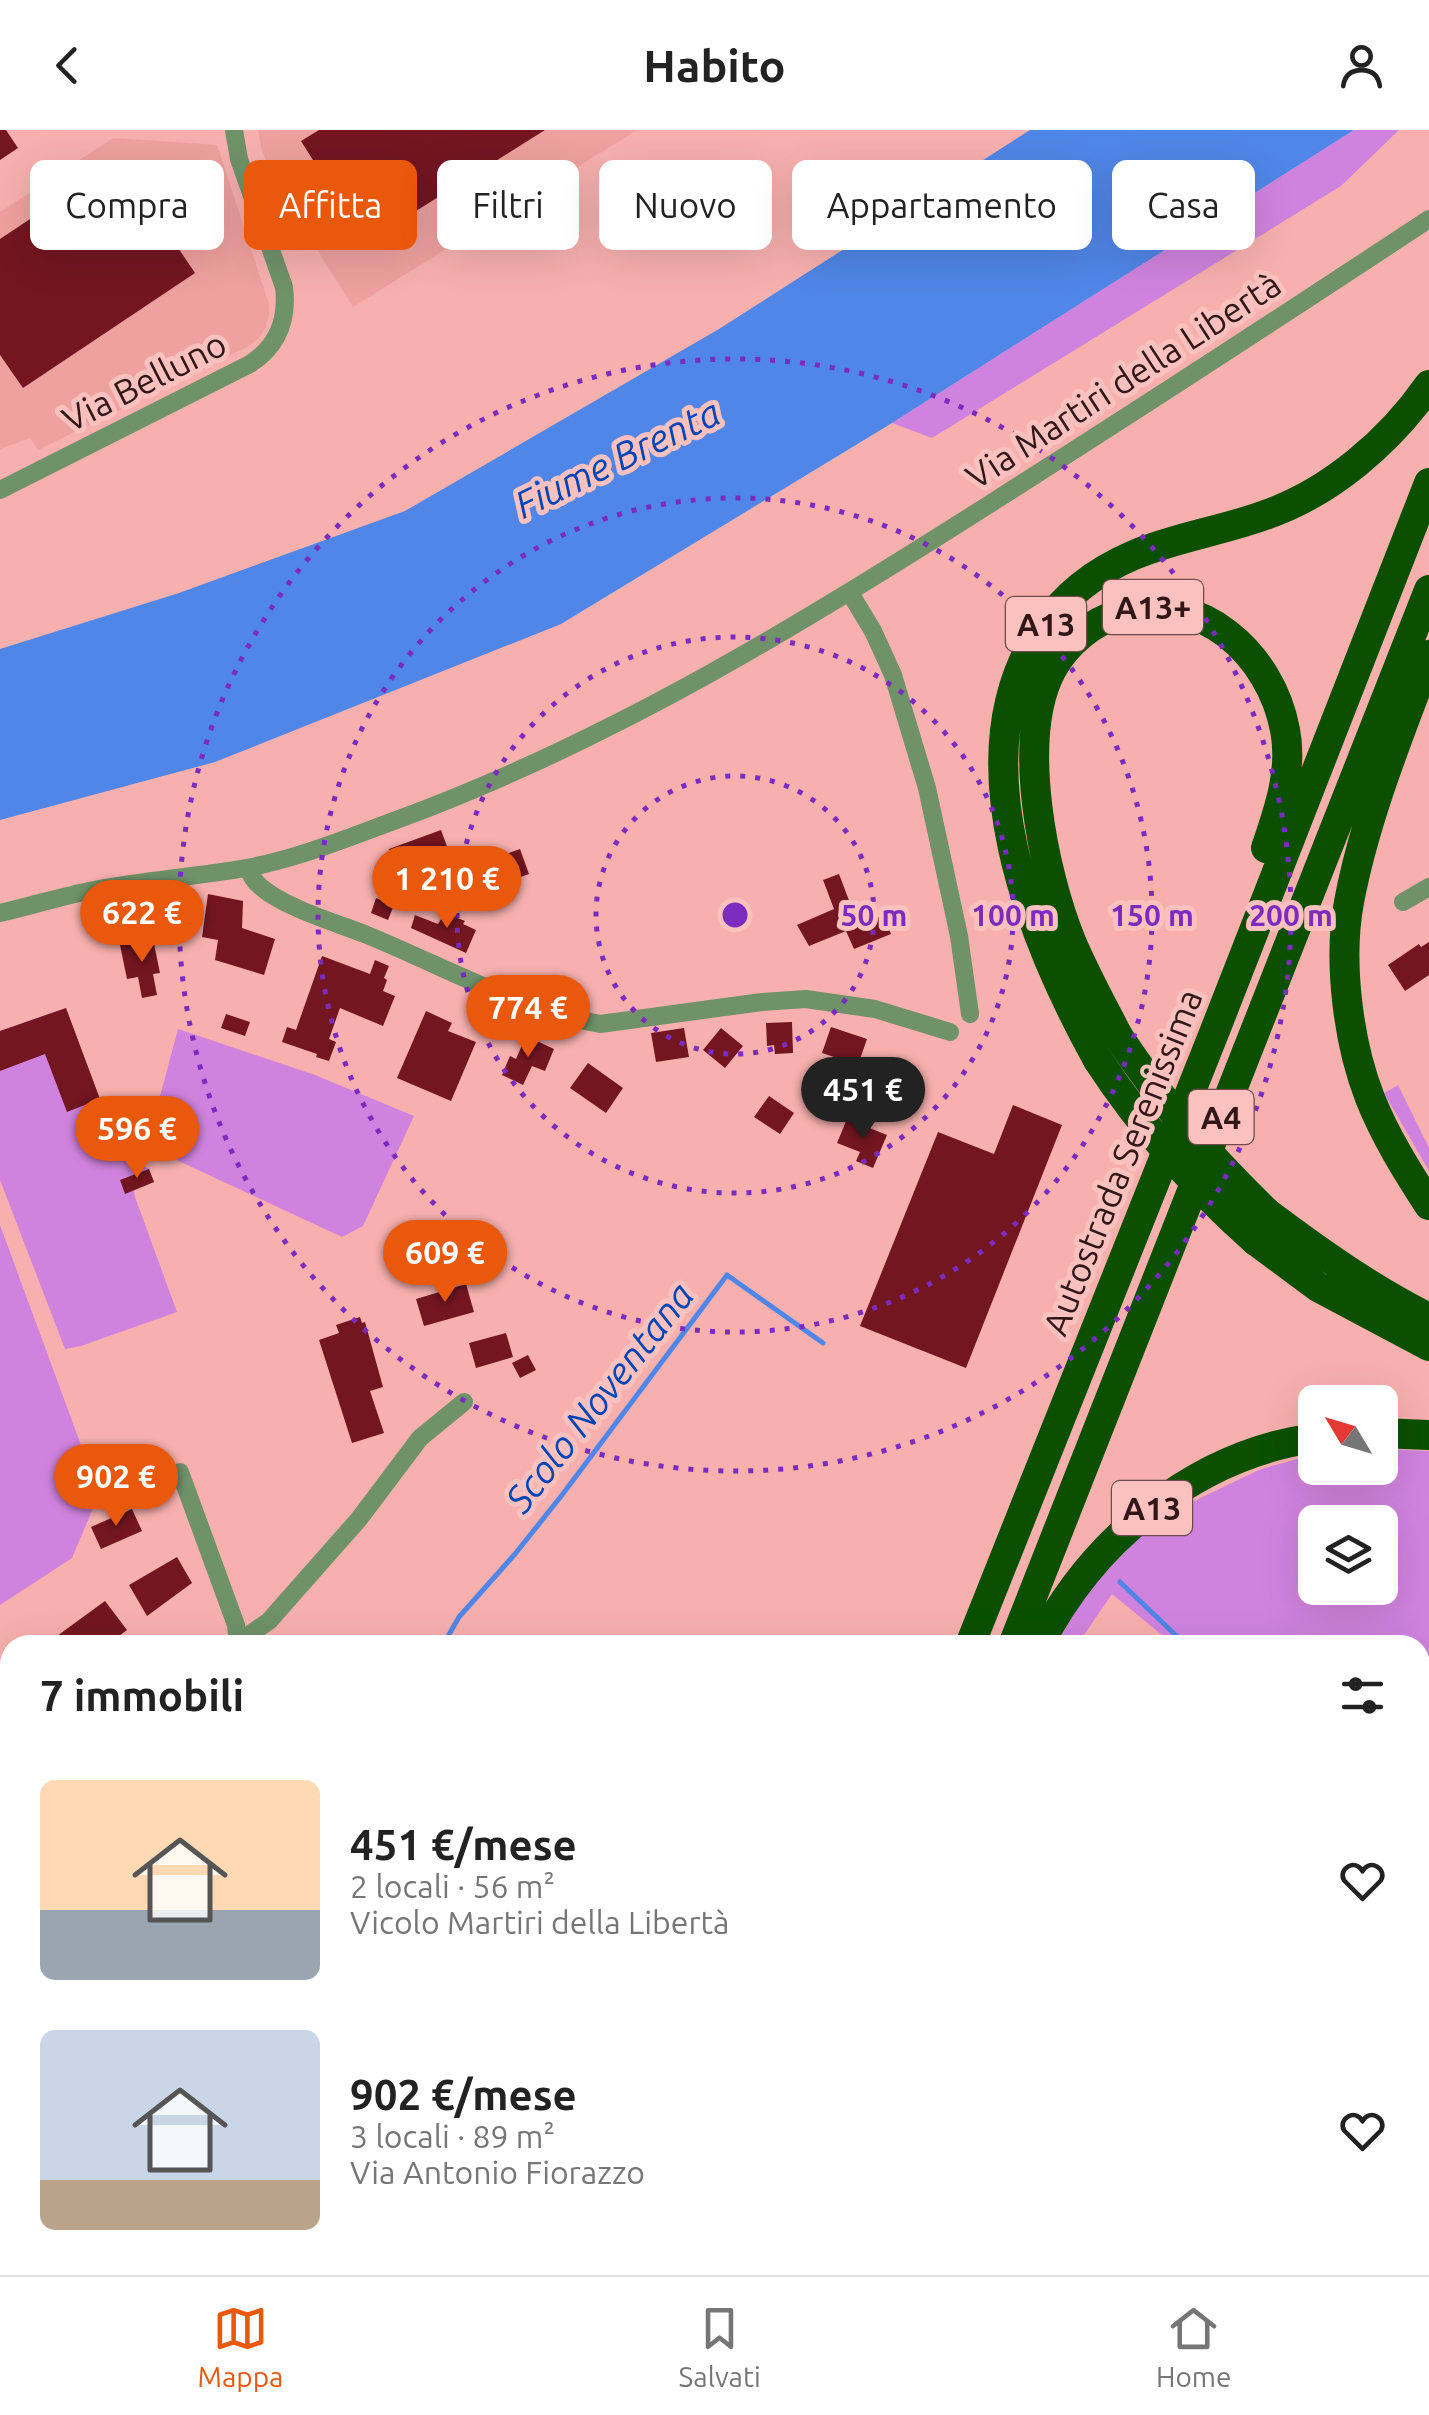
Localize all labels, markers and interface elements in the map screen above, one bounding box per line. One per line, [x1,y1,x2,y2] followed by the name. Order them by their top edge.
[40,38,95,93] icon: back
[1334,38,1389,93] icon: person
[643,40,786,91] text: Habito
[30,160,224,250] chip: Compra
[244,160,417,250] chip: Affitta
[437,160,579,250] chip: Filtri
[599,160,772,250] chip: Nuovo
[792,160,1092,250] chip: Appartamento
[1112,160,1255,250] chip: Casa
[958,263,1288,497] street label: Via Martiri della Libertà
[56,323,232,439] street label: Via Belluno
[508,390,726,526] water label: Fiume Brenta
[1103,580,1203,634] road number: A13+
[1006,597,1086,651] road number: A13
[355,846,539,931] pin: 1 210 €
[394,860,500,896] text: 1 210 €
[72,880,212,965] pin: 622 €
[102,894,182,930] text: 622 €
[717,897,753,933] centre of rings
[841,898,907,932] text: 50 m
[971,898,1055,932] text: 100 m
[1110,898,1194,932] text: 150 m
[1249,898,1333,932] text: 200 m
[458,975,598,1060] pin: 774 €
[1034,983,1210,1341] street label: Autostrada Serenissima
[488,989,568,1025] text: 774 €
[793,1057,933,1142] pin: 451 €
[823,1071,903,1107] text: 451 €
[1188,1090,1254,1144] road number: A4
[67,1096,207,1181] pin: 596 €
[97,1110,177,1146] text: 596 €
[375,1220,515,1305] pin: 609 €
[405,1234,485,1270] text: 609 €
[496,1274,701,1521] water label: Scolo Noventana
[1298,1385,1398,1485] north arrow
[1298,1385,1398,1605] map controls
[46,1444,186,1529] pin: 902 €
[76,1458,156,1494] text: 902 €
[1112,1481,1192,1535] road number: A13
[1298,1505,1398,1605] button: layers
[1335,1668,1390,1723] icon: filters
[40,1672,244,1719] text: 7 immobili
[120,1820,240,1940] icon: home
[350,1821,577,1868] text: 451 €/mese
[1335,1853,1390,1908] icon: heart
[350,1868,555,1904] text: 2 locali · 56 m²
[350,1904,730,1940] text: Vicolo Martiri della Libertà
[120,2070,240,2190] icon: home
[350,2071,577,2118] text: 902 €/mese
[1335,2103,1390,2158] icon: heart
[350,2118,555,2154] text: 3 locali · 89 m²
[350,2154,645,2190] text: Via Antonio Fiorazzo
[198,2301,283,2392] tab: Mappa
[679,2301,761,2392] tab: Salvati
[1156,2301,1231,2392] tab: Home

